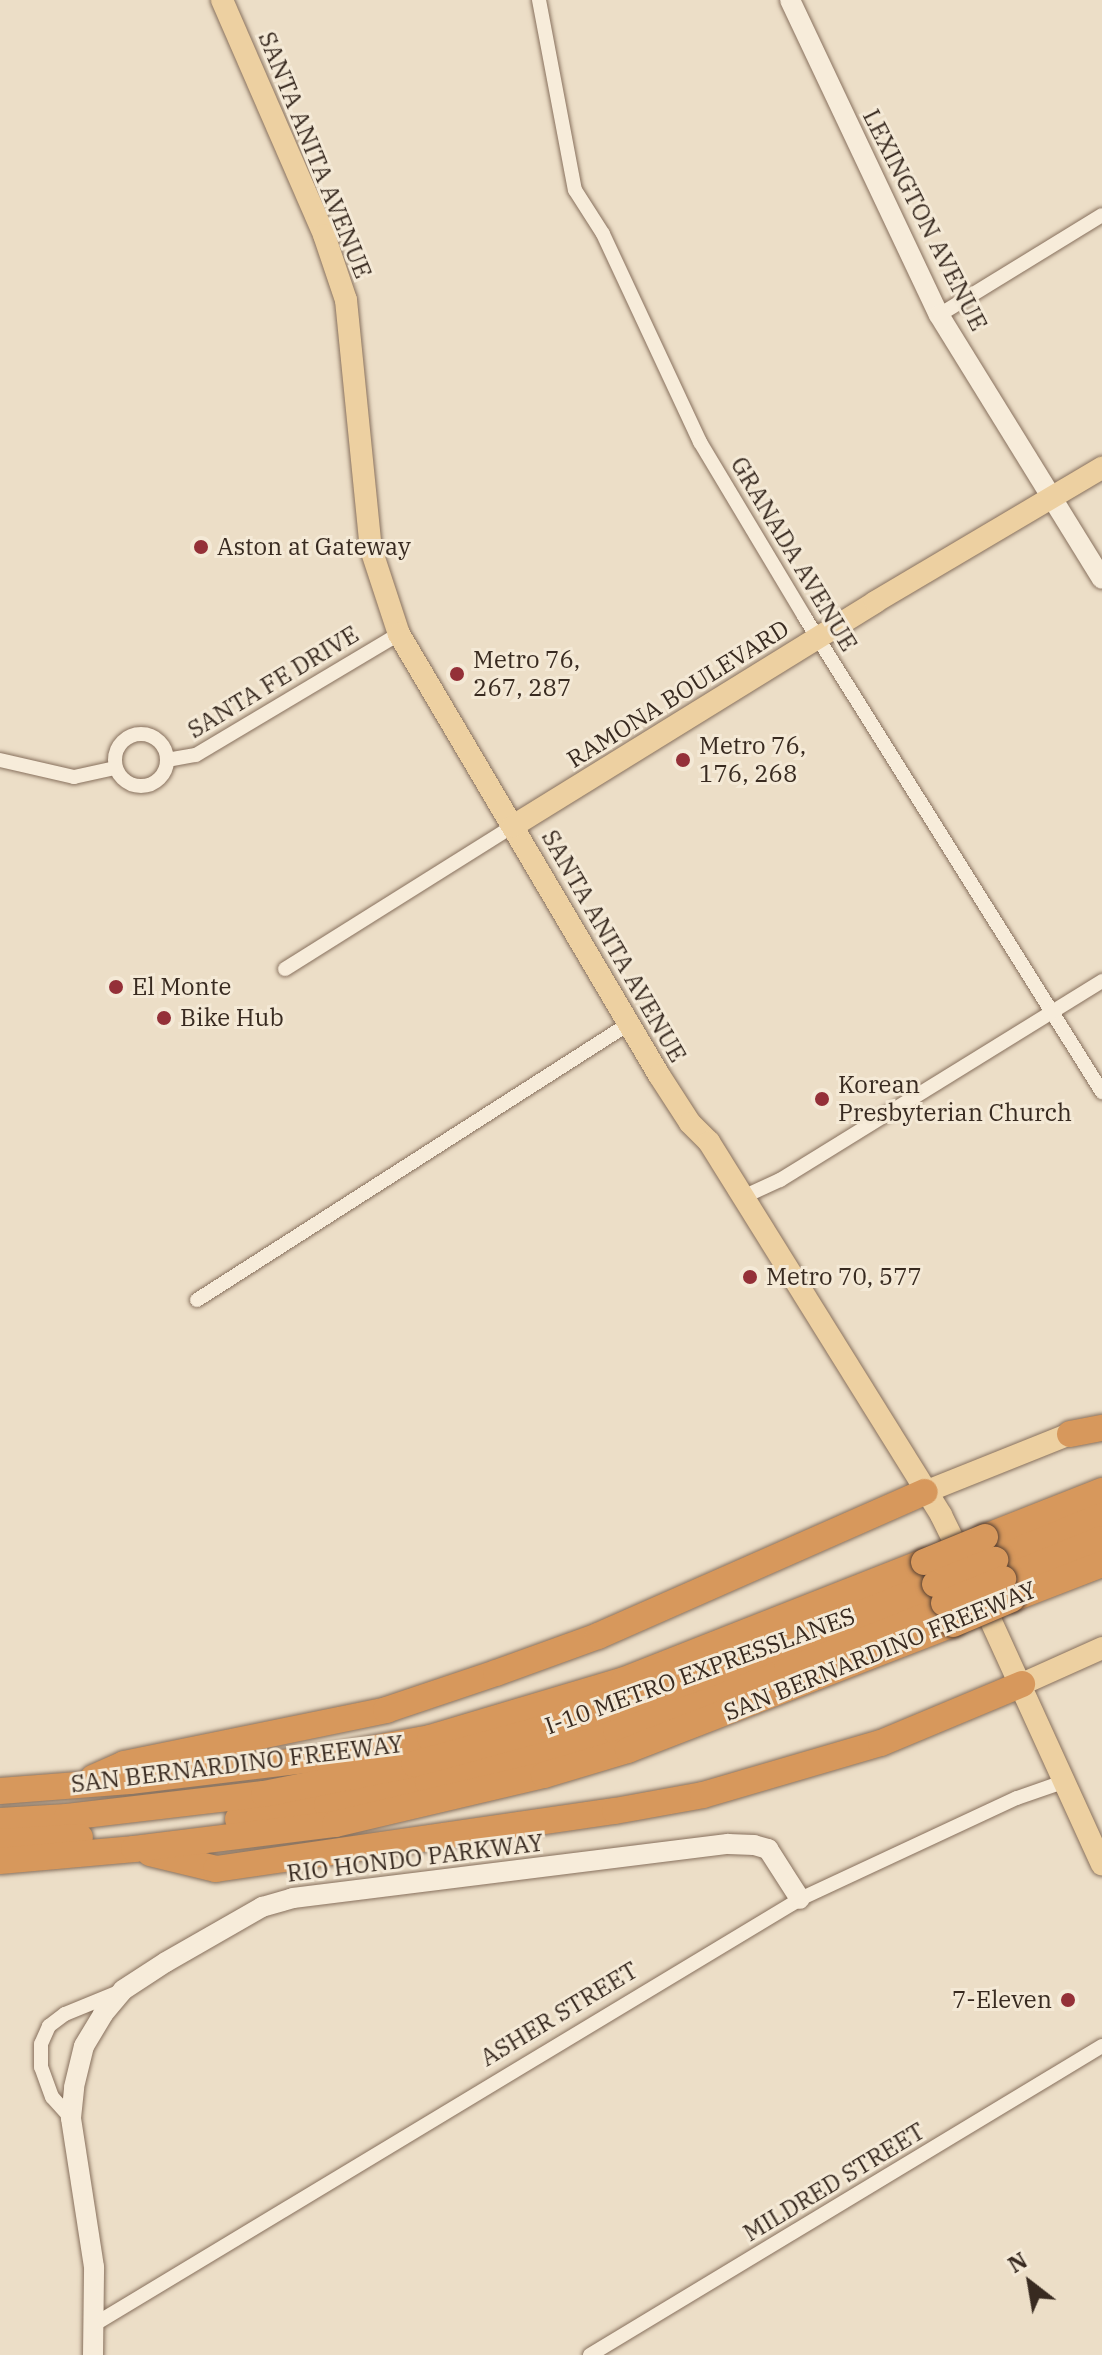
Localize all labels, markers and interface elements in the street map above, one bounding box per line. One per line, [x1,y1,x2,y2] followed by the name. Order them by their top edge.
[252,27,378,283] street label: SANTA ANITA AVENUE
[857,104,993,336] street label: LEXINGTON AVENUE
[725,452,863,656] street label: GRANADA AVENUE
[217,533,411,561] place label: Aston at Gateway
[192,538,210,556] marker: Aston at Gateway
[562,614,794,774] street label: RAMONA BOULEVARD
[182,620,364,744] street label: SANTA FE DRIVE
[473,646,580,702] place label: Metro 76, 267, 287
[448,665,466,683] marker: Metro 76, 267, 287
[699,732,806,788] place label: Metro 76, 176, 268
[674,751,692,769] marker: Metro 76, 176, 268
[536,825,692,1067] street label: SANTA ANITA AVENUE
[132,973,231,1001] place label: El Monte
[107,978,125,996] marker: El Monte
[180,1004,284,1032] place label: Bike Hub
[155,1009,173,1027] marker: Bike Hub
[838,1071,1072,1127] place label: Korean Presbyterian Church
[813,1090,831,1108] marker: Korean Presbyterian Church
[766,1263,922,1291] place label: Metro 70, 577
[741,1268,759,1286] marker: Metro 70, 577
[720,1575,1040,1727] street label: SAN BERNARDINO FREEWAY
[541,1601,859,1741] street label: I-10 METRO EXPRESSLANES
[69,1729,405,1799] street label: SAN BERNARDINO FREEWAY
[285,1828,545,1888] street label: RIO HONDO PARKWAY
[475,1956,643,2072] street label: ASHER STREET
[952,1986,1052,2014] place label: 7-Eleven
[1059,1991,1077,2009] marker: 7-Eleven
[738,2116,930,2248] street label: MILDRED STREET
[990,2243,1070,2323] north arrow
[1002,2245,1032,2279] text: N

